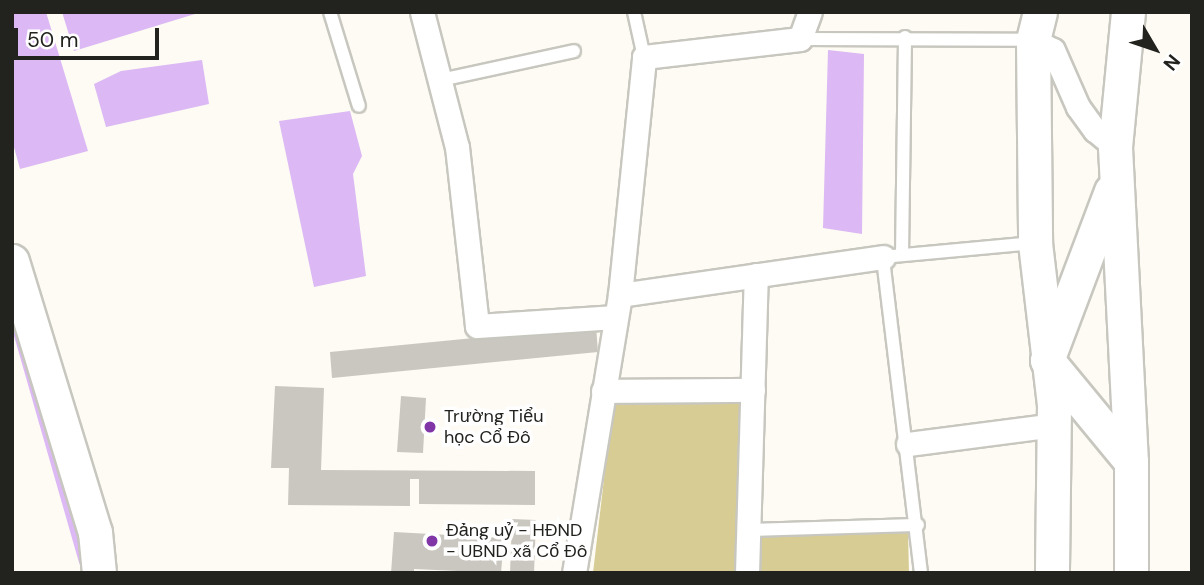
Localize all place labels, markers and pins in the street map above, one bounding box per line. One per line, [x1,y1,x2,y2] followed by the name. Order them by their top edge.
[444,406,543,448] place label: Trường Tiểu học Cổ Đô
[422,419,438,435] marker: Trường Tiểu học Cổ Đô
[446,520,587,562] place label: Đảng uỷ - HĐND - UBND xã Cổ Đô
[424,533,440,549] marker: Đảng uỷ - HĐND - UBND xã Cổ Đô

